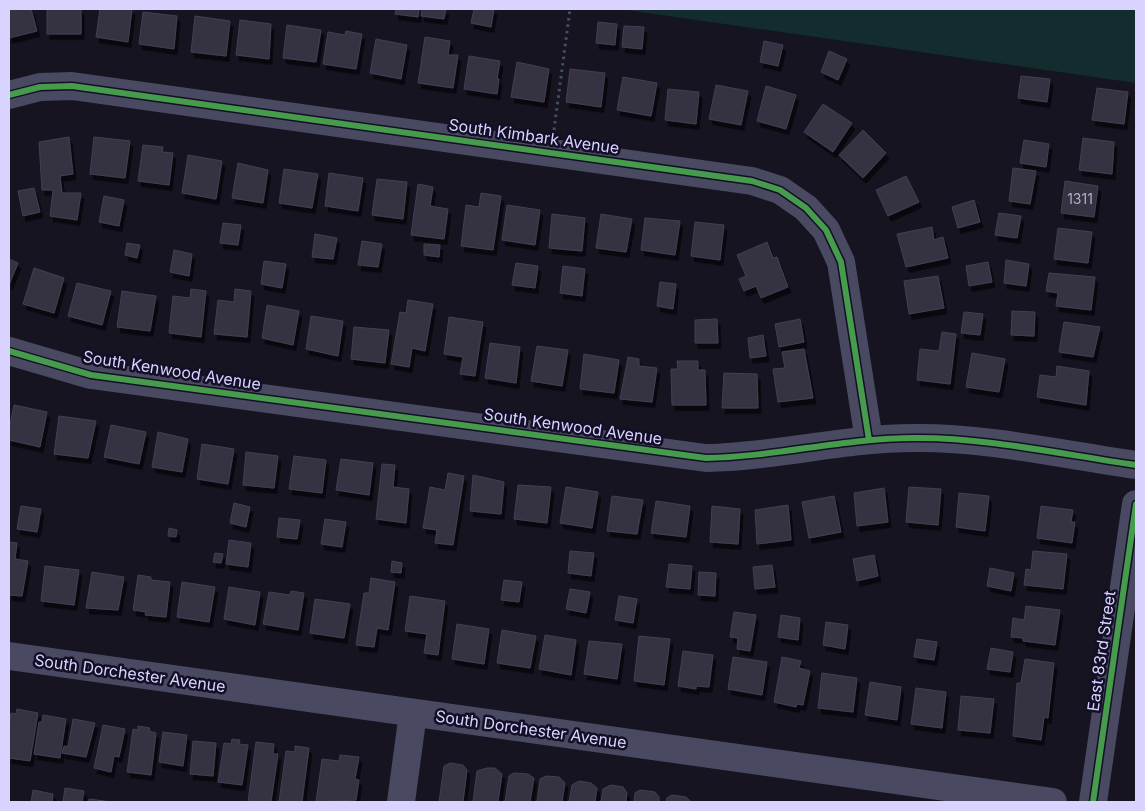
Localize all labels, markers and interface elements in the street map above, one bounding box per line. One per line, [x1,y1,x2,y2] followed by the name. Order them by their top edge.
[447,114,621,158] street label: South Kimbark Avenue
[1067,190,1093,207] house number: 1311
[82,346,262,394] street label: South Kenwood Avenue
[483,404,663,448] street label: South Kenwood Avenue
[1083,589,1119,713] street label: East 83rd Street
[33,650,227,696] street label: South Dorchester Avenue
[434,706,628,752] street label: South Dorchester Avenue

